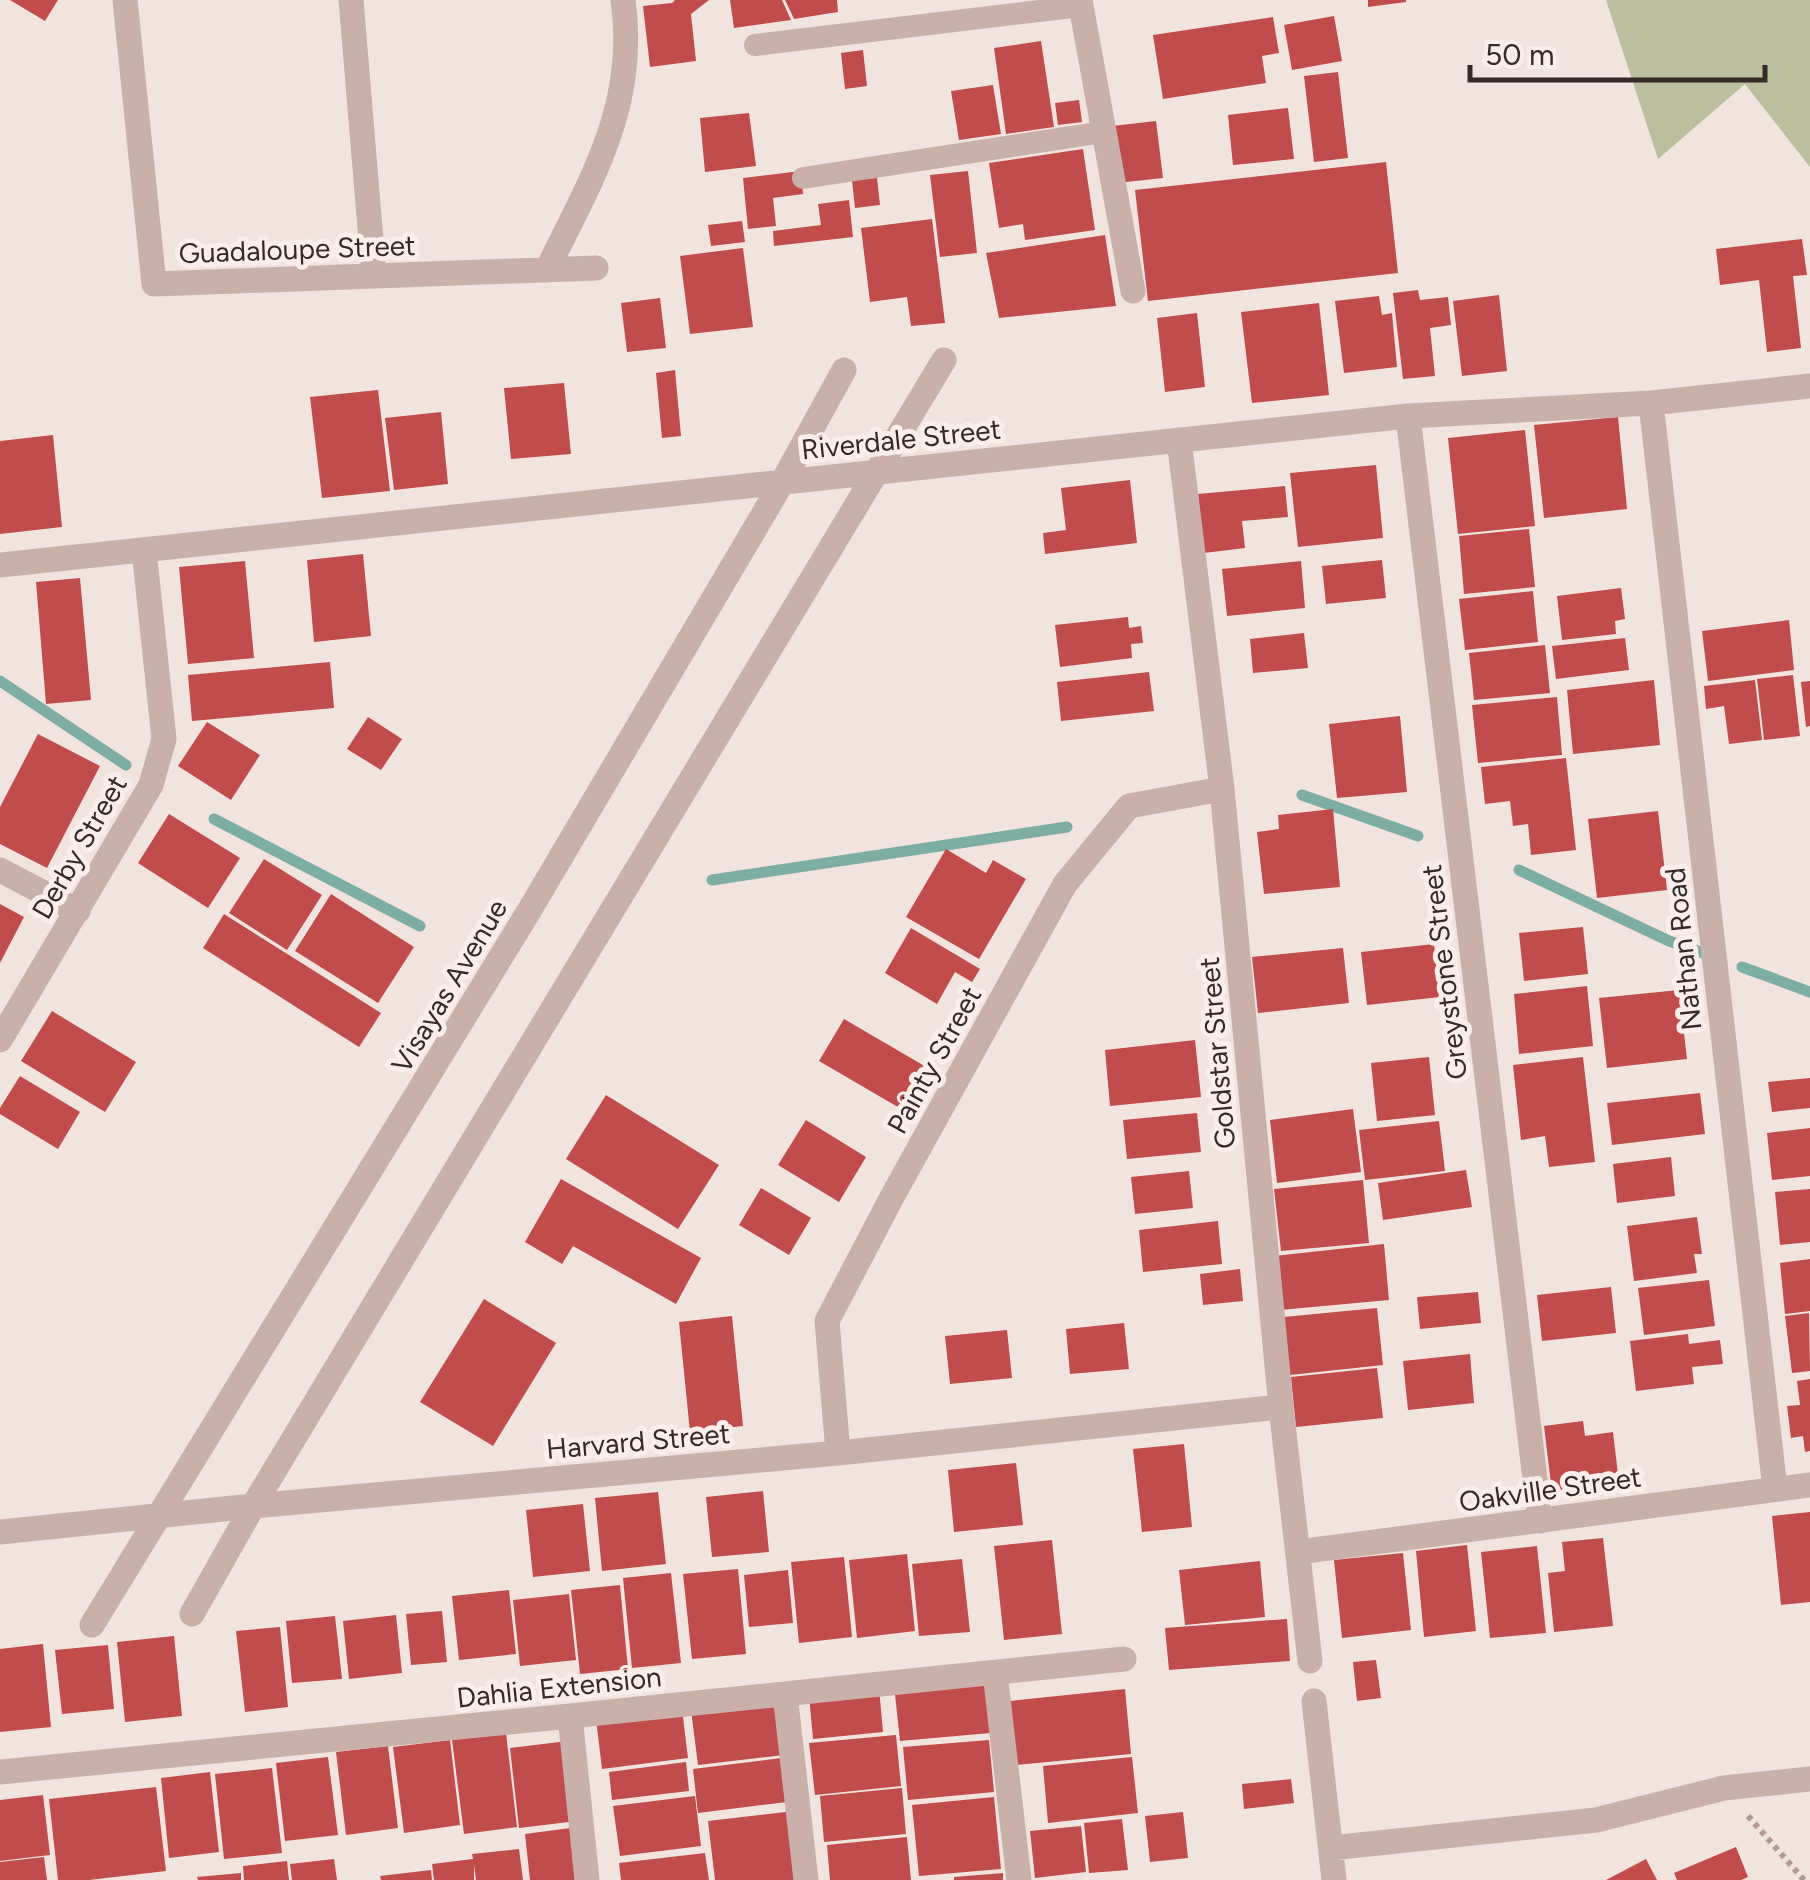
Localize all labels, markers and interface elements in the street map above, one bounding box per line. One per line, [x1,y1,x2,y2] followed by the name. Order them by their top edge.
[1470,20,1765,82] scale bar
[1485,36,1554,73] text: 50 m
[178,228,416,270] street label: Guadaloupe Street
[800,412,1002,466] street label: Riverdale Street
[24,769,134,925] street label: Derby Street
[1414,863,1474,1081] street label: Greystone Street
[1658,866,1708,1032] street label: Nathan Road
[384,893,514,1079] street label: Visayas Avenue
[1192,956,1242,1150] street label: Goldstar Street
[880,980,988,1140] street label: Painty Street
[545,1416,731,1466] street label: Harvard Street
[1457,1459,1643,1519] street label: Oakville Street
[455,1659,663,1715] street label: Dahlia Extension

